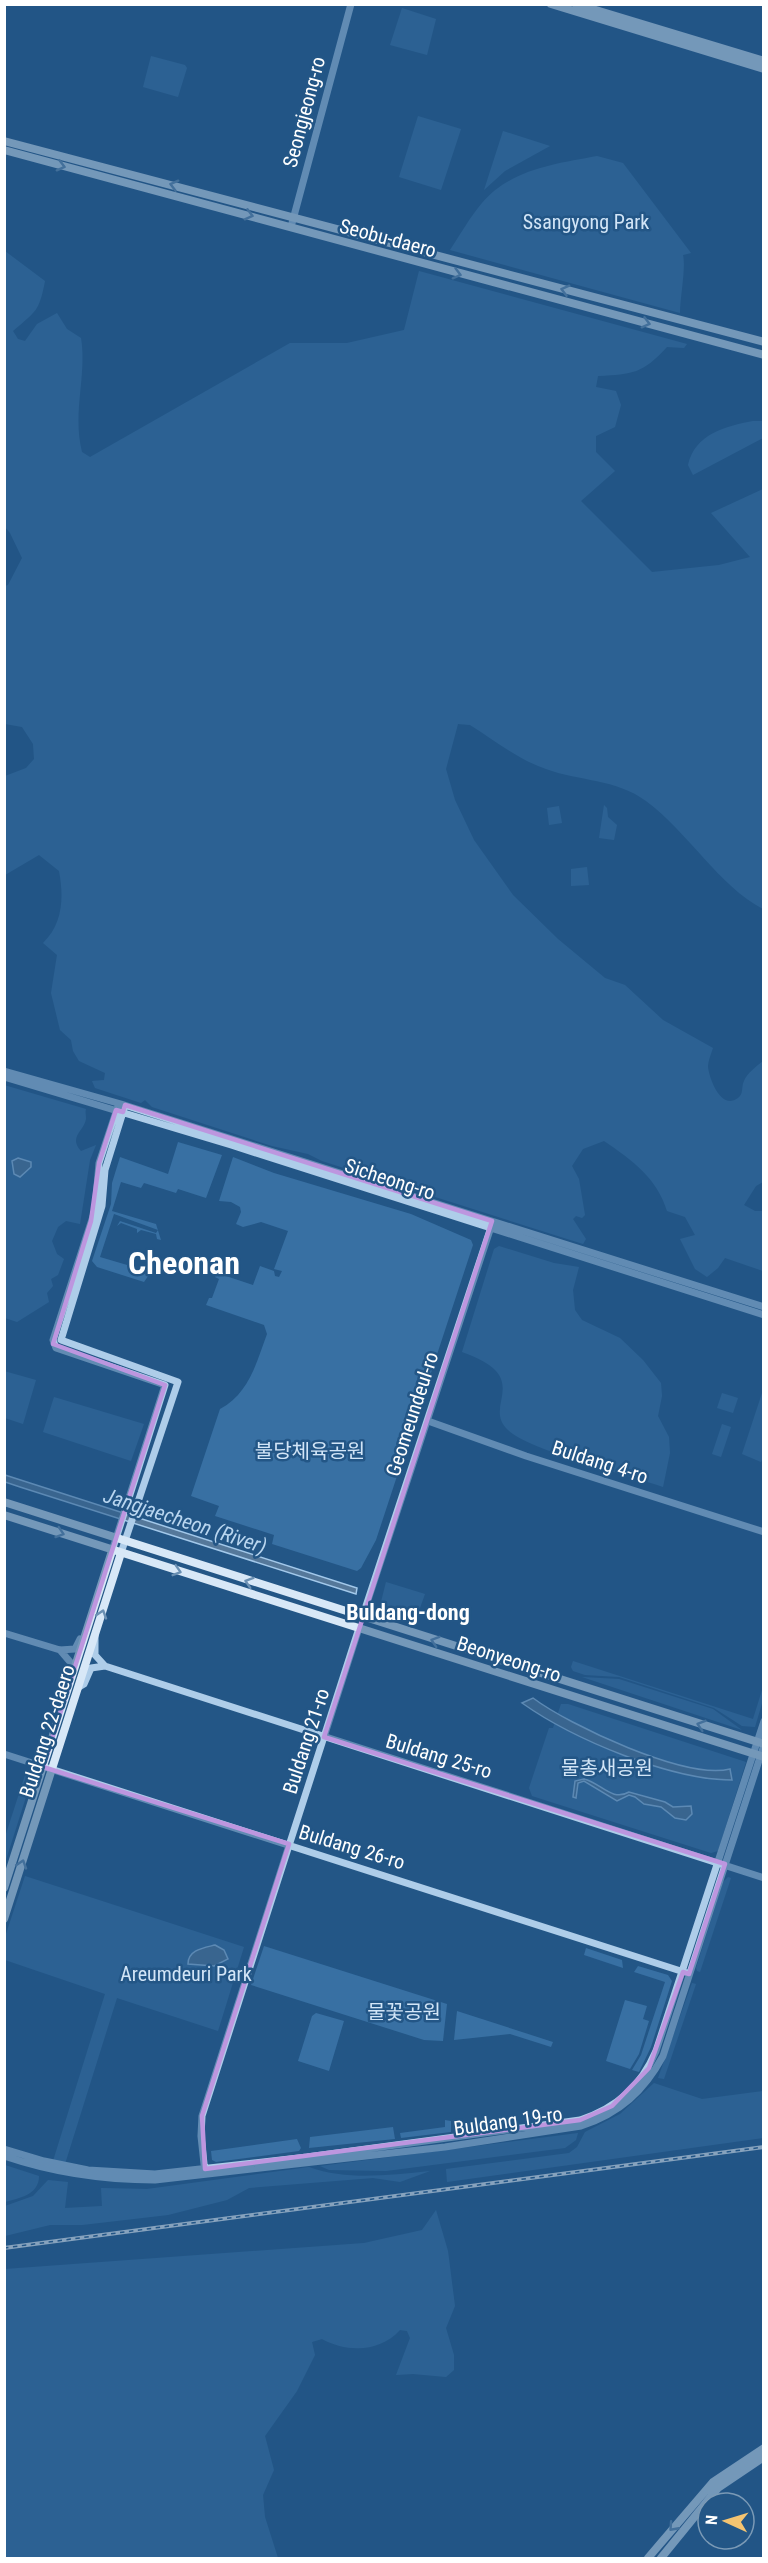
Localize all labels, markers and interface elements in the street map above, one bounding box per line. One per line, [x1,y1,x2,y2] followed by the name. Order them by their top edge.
[278,54,330,170] street label: Seongjeong-ro
[56,158,66,171] one-way arrow
[169,180,179,192] one-way arrow
[244,208,254,221] one-way arrow
[523,210,649,234] park label: Ssangyong Park
[337,214,439,262] street label: Seobu-daero
[452,266,462,279] one-way arrow
[560,284,570,297] one-way arrow
[641,316,651,329] one-way arrow
[342,1153,438,1205] street label: Sicheong-ro
[128,1244,240,1282] district label: Cheonan
[381,1349,443,1479] street label: Geomeundeul-ro
[549,1435,651,1489] street label: Buldang 4-ro
[255,1439,365,1463] park label: 불당체육공원
[101,1483,269,1559] water label: Jangjaecheon (River)
[54,1526,65,1539] one-way arrow
[171,1564,182,1576] one-way arrow
[244,1576,255,1589] one-way arrow
[346,1600,470,1625] district label: Buldang-dong
[95,1609,107,1620] one-way arrow
[454,1631,564,1687] street label: Beonyeong-ro
[430,1636,441,1648] one-way arrow
[14,1662,80,1800] street label: Buldang 22-daero
[278,1685,334,1797] street label: Buldang 21-ro
[696,1720,707,1732] one-way arrow
[383,1729,495,1783] street label: Buldang 25-ro
[561,1756,653,1780] park label: 물총새공원
[296,1820,408,1874] street label: Buldang 26-ro
[15,1859,27,1870] one-way arrow
[120,1962,252,1986] park label: Areumdeuri Park
[367,2000,441,2024] park label: 물꽃공원
[452,2101,564,2141] street label: Buldang 19-ro
[696,2491,756,2551] north arrow
[702,2514,721,2526] text: N
[669,2521,680,2531] one-way arrow

